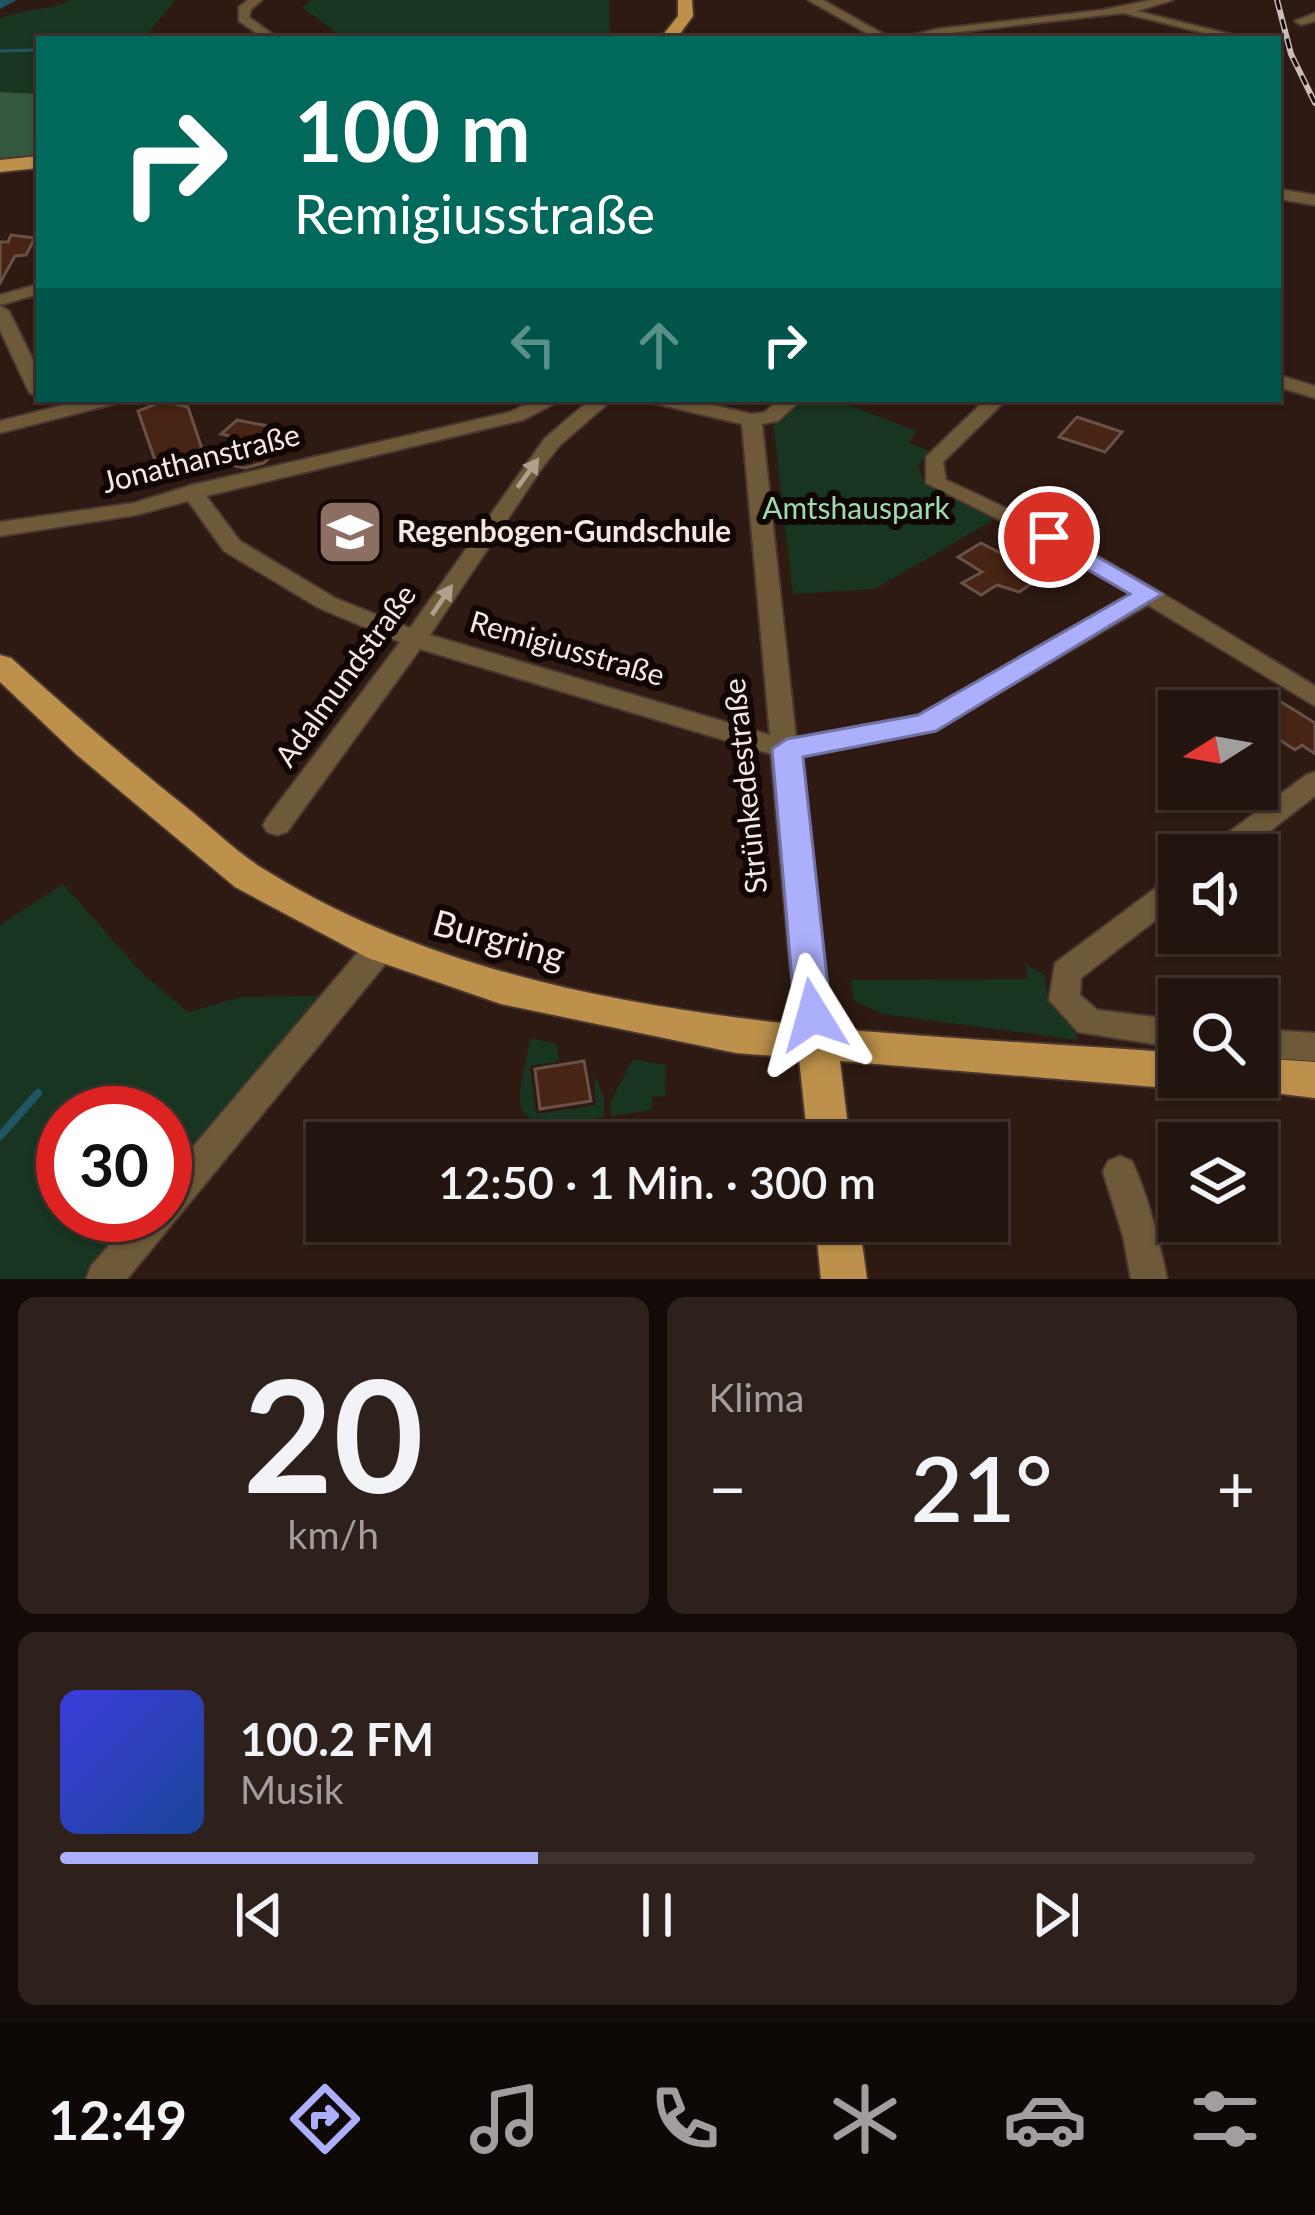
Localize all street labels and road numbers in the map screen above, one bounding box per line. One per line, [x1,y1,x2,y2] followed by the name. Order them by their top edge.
[98,415,303,499] street label: Jonathanstraße
[266,577,423,773] street label: Adalmundstraße
[466,602,669,692] street label: Remigiusstraße
[715,677,773,896] street label: Strünkedestraße
[428,899,570,977] street label: Burgring

